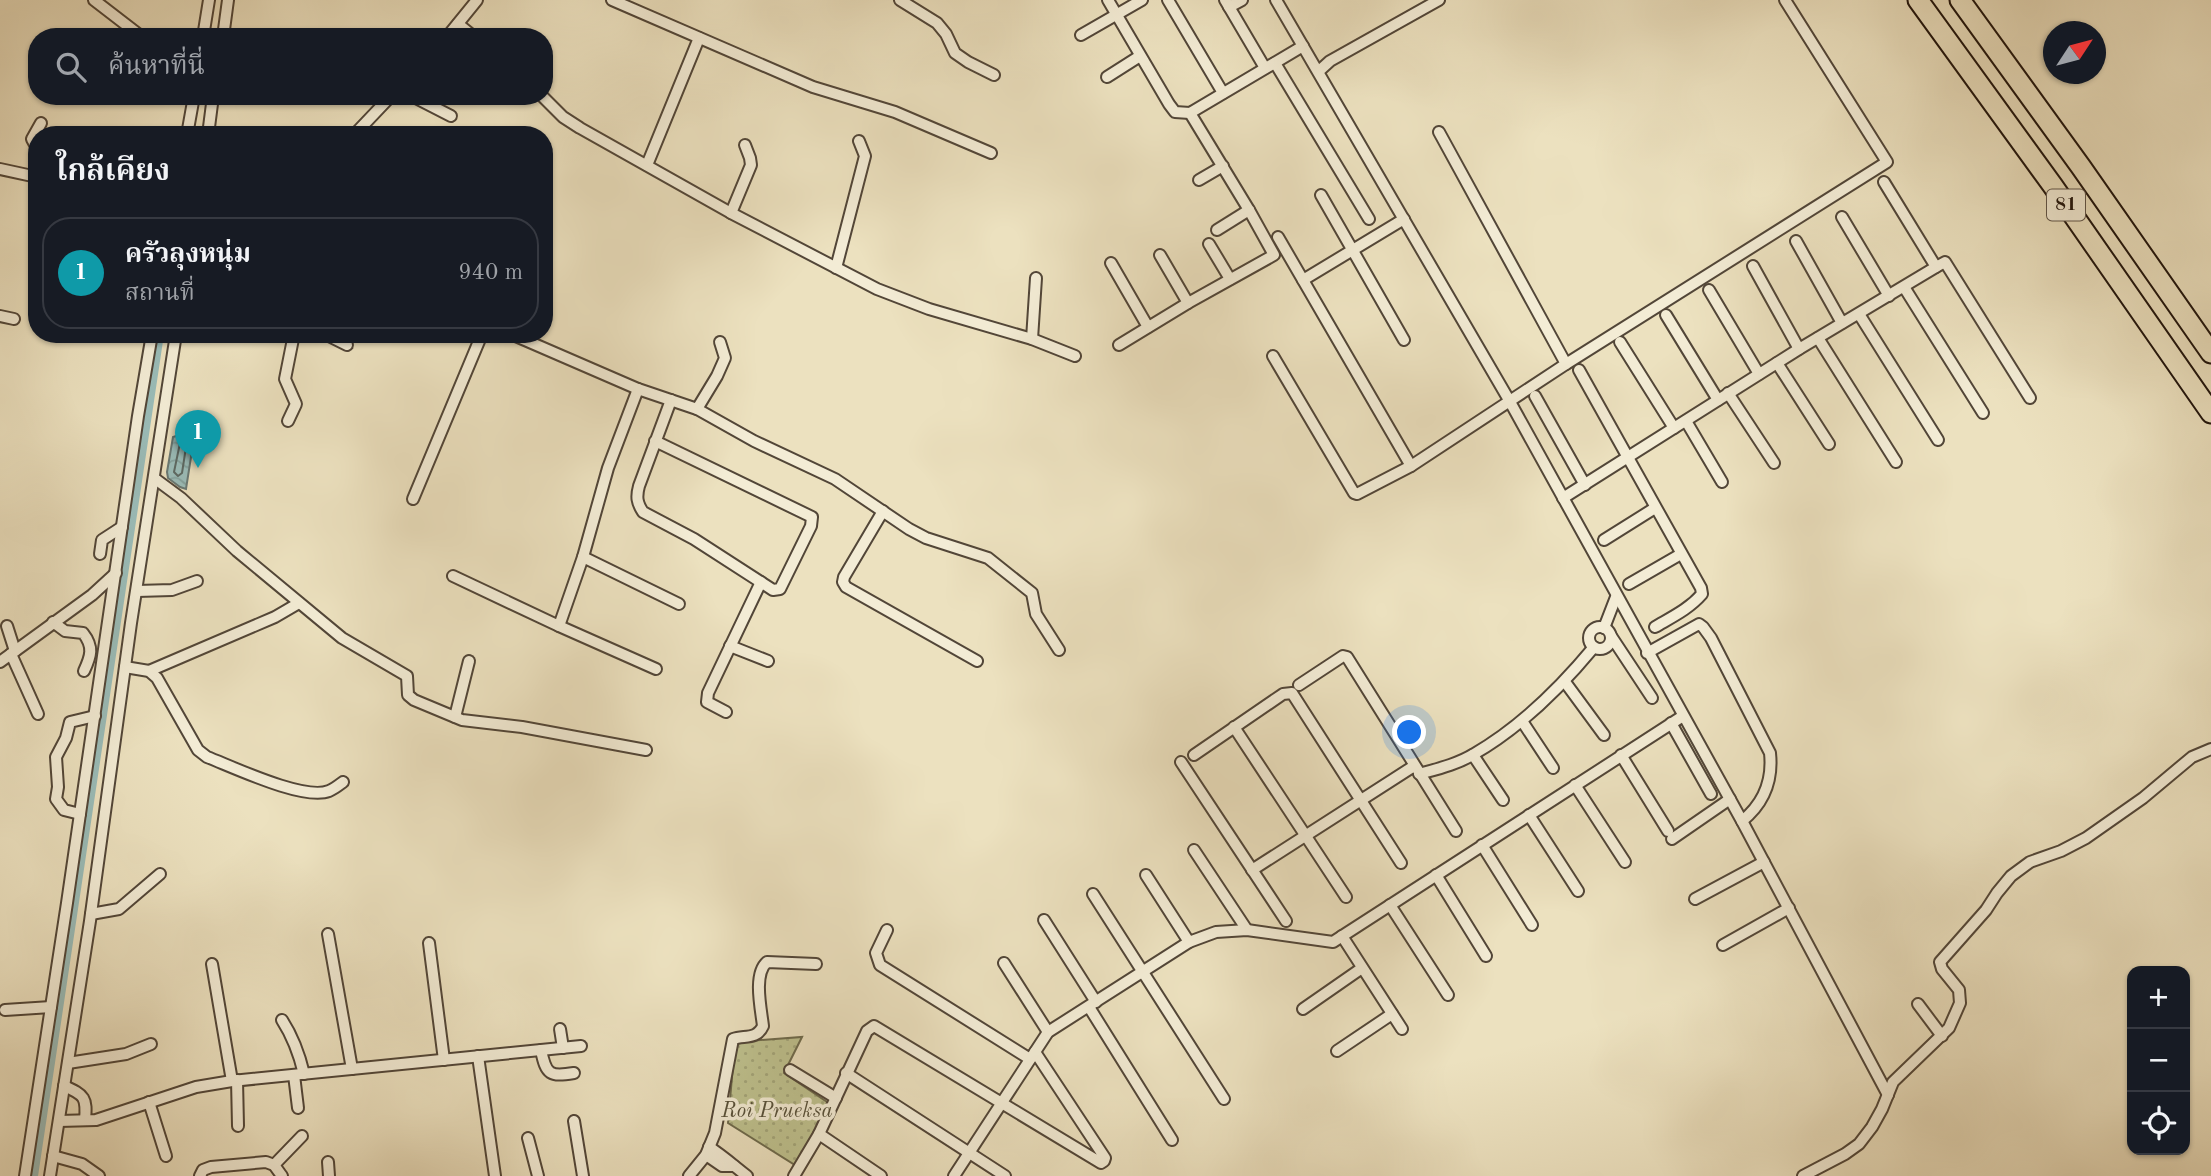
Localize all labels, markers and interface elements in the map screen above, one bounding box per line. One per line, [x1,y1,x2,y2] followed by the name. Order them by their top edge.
[2043,21,2106,84] north arrow
[28,28,553,105] search box
[52,48,90,86] icon: search
[108,54,205,80] text: ค้นหาที่นี่
[56,157,170,187] text: ใกล้เคียง
[2047,190,2085,220] road number: 81
[125,242,251,268] text: ครัวลุงหนุ่ม
[74,261,88,284] text: 1
[458,261,523,284] text: 940 m
[125,282,195,305] text: สถานที่
[175,410,221,468] pin: 1
[1392,715,1426,749] your location
[2127,966,2190,1155] map controls
[2127,966,2190,1029] button: +
[2127,1029,2190,1092] button: −
[2127,1092,2190,1155] button: locate
[720,1101,833,1122] park label: Roi Prueksa

